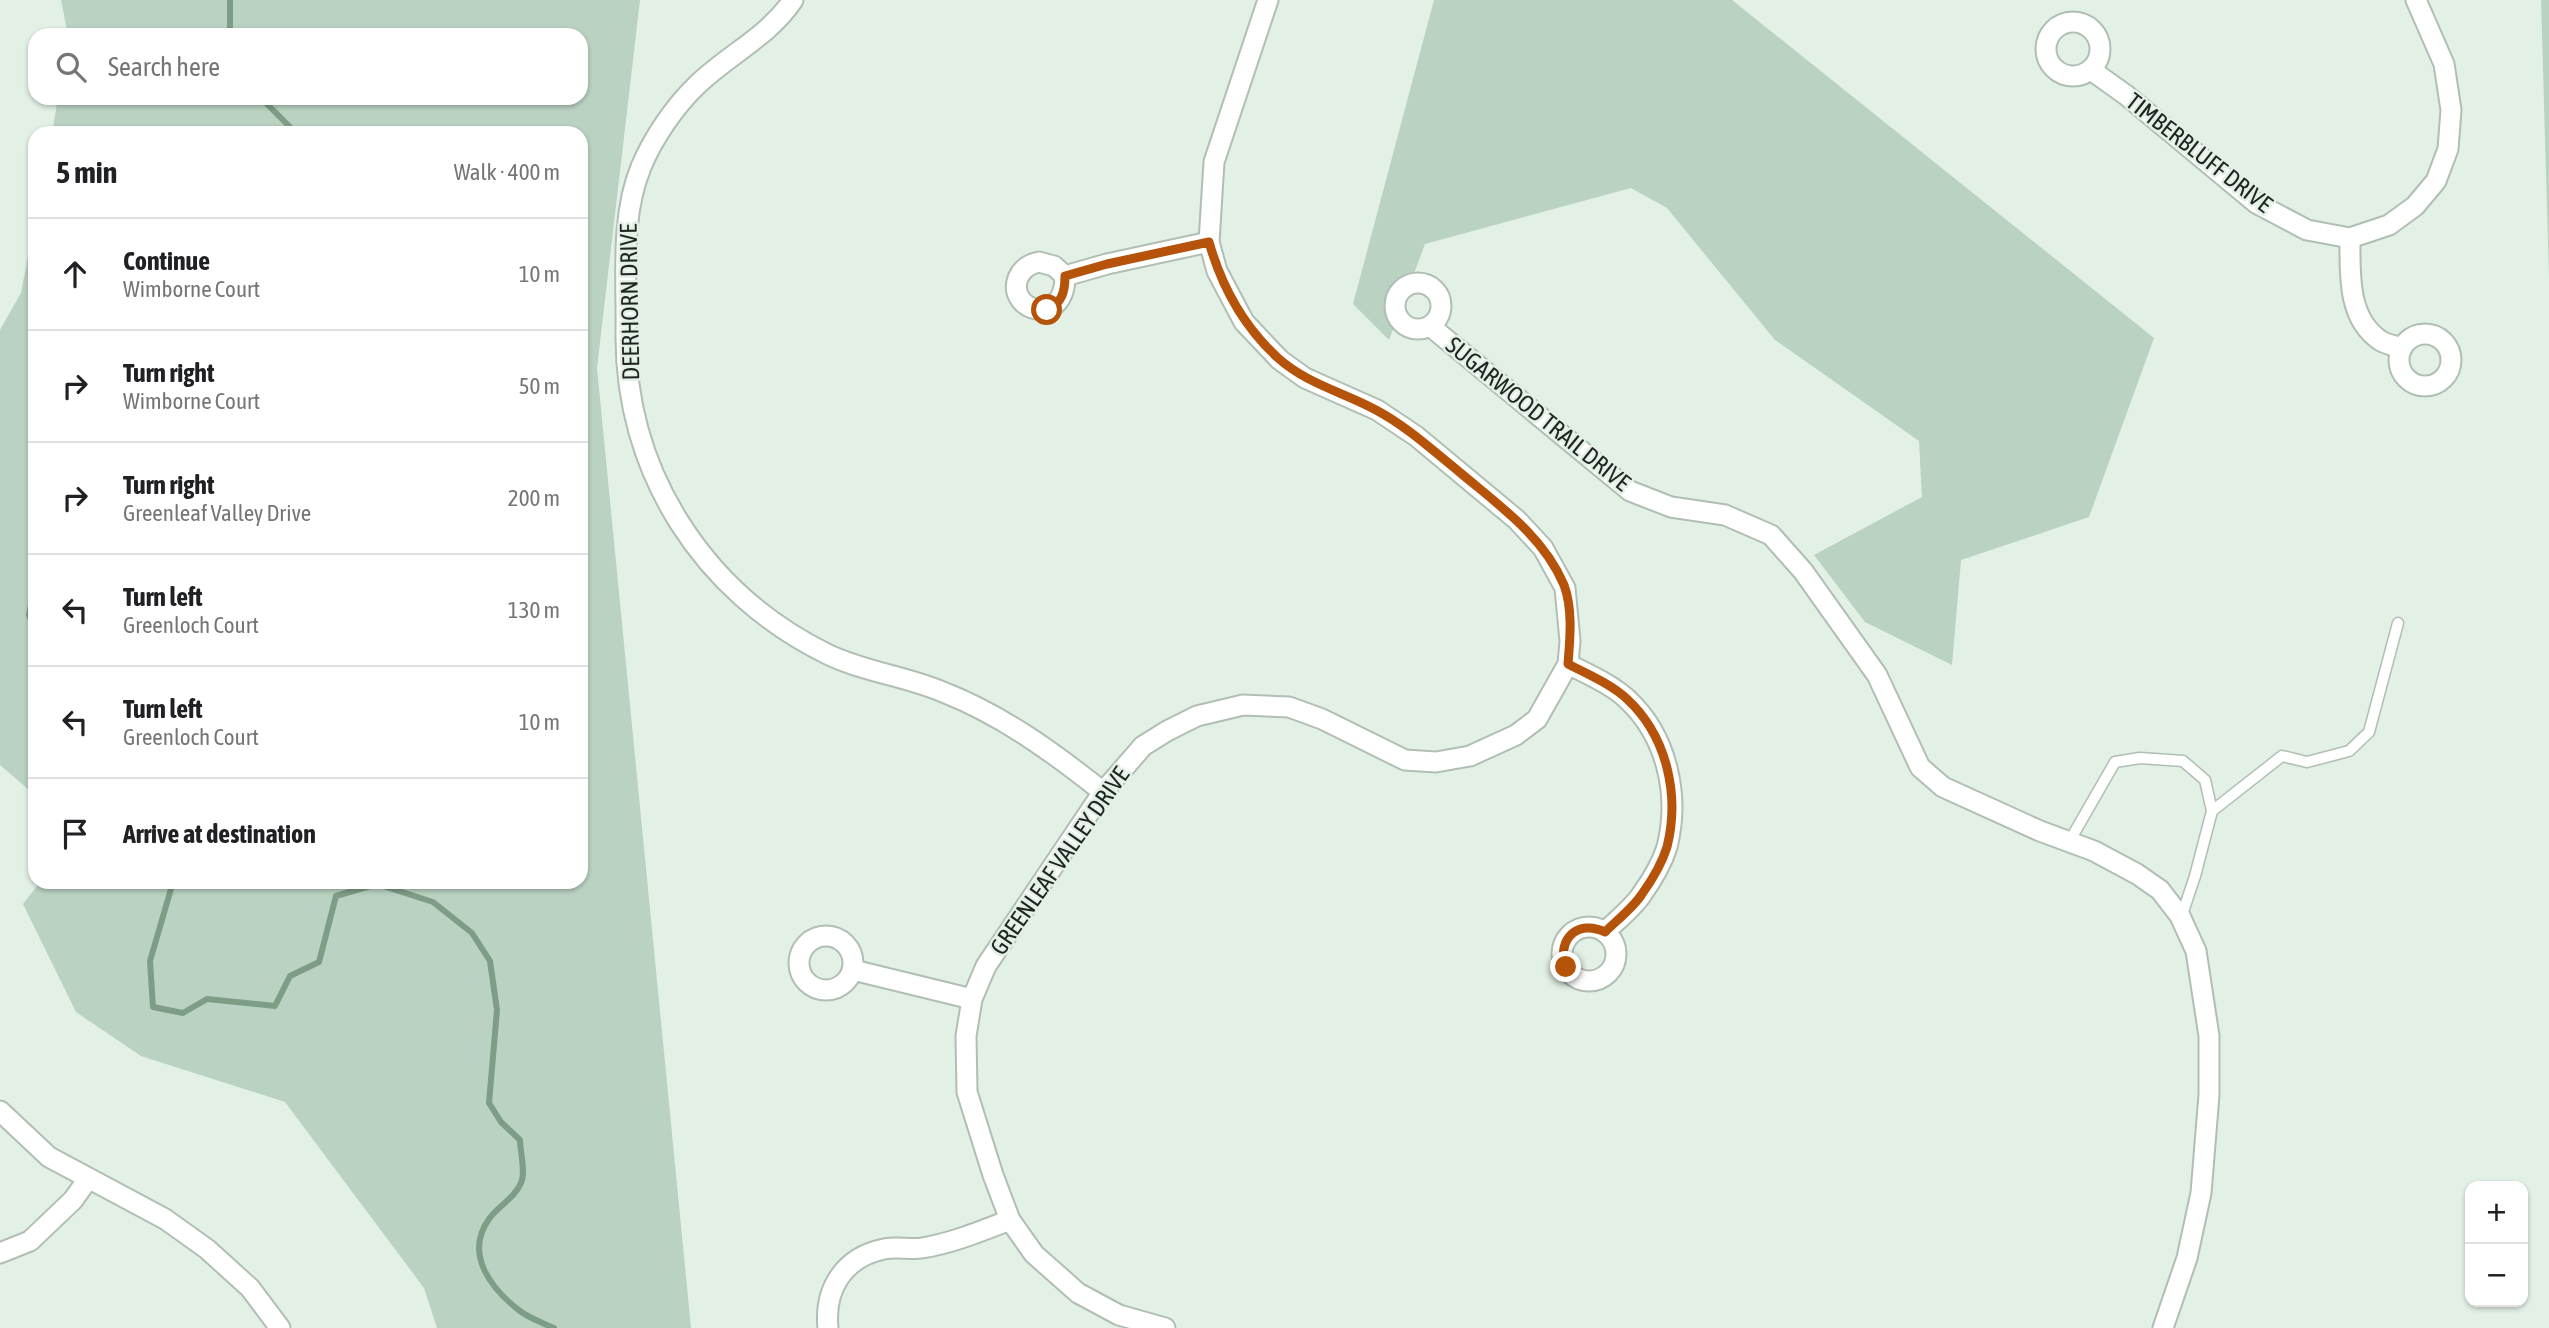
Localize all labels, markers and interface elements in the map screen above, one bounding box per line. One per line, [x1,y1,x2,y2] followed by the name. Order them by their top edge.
[28,28,588,105] search box
[52,48,90,86] icon: search
[108,52,220,82] text: Search here
[2121,87,2277,218] street label: TIMBERBLUFF DRIVE
[56,155,117,189] text: 5 min
[454,159,560,185] text: Walk · 400 m
[615,223,644,381] street label: DEERHORN DRIVE
[123,246,210,276] text: Continue
[56,255,94,293] icon: ahead
[519,261,560,287] text: 10 m
[123,276,260,302] text: Wimborne Court
[1031,294,1062,325] route start
[1441,331,1636,496] street label: SUGARWOOD TRAIL DRIVE
[123,358,214,388] text: Turn right
[56,367,94,405] icon: right
[519,373,560,399] text: 50 m
[123,388,260,414] text: Wimborne Court
[123,470,214,500] text: Turn right
[56,479,94,517] icon: right
[508,485,560,511] text: 200 m
[123,500,311,526] text: Greenleaf Valley Drive
[123,582,203,612] text: Turn left
[56,591,94,629] icon: left
[508,597,560,623] text: 130 m
[123,612,259,638] text: Greenloch Court
[123,694,203,724] text: Turn left
[56,703,94,741] icon: left
[519,709,560,735] text: 10 m
[123,724,259,750] text: Greenloch Court
[985,762,1135,960] street label: GREENLEAF VALLEY DRIVE
[56,815,94,853] icon: arrive
[123,819,316,849] text: Arrive at destination
[1550,951,1581,982] route end
[2465,1181,2528,1307] map controls
[2465,1181,2528,1244] button: +
[2465,1244,2528,1307] button: −

